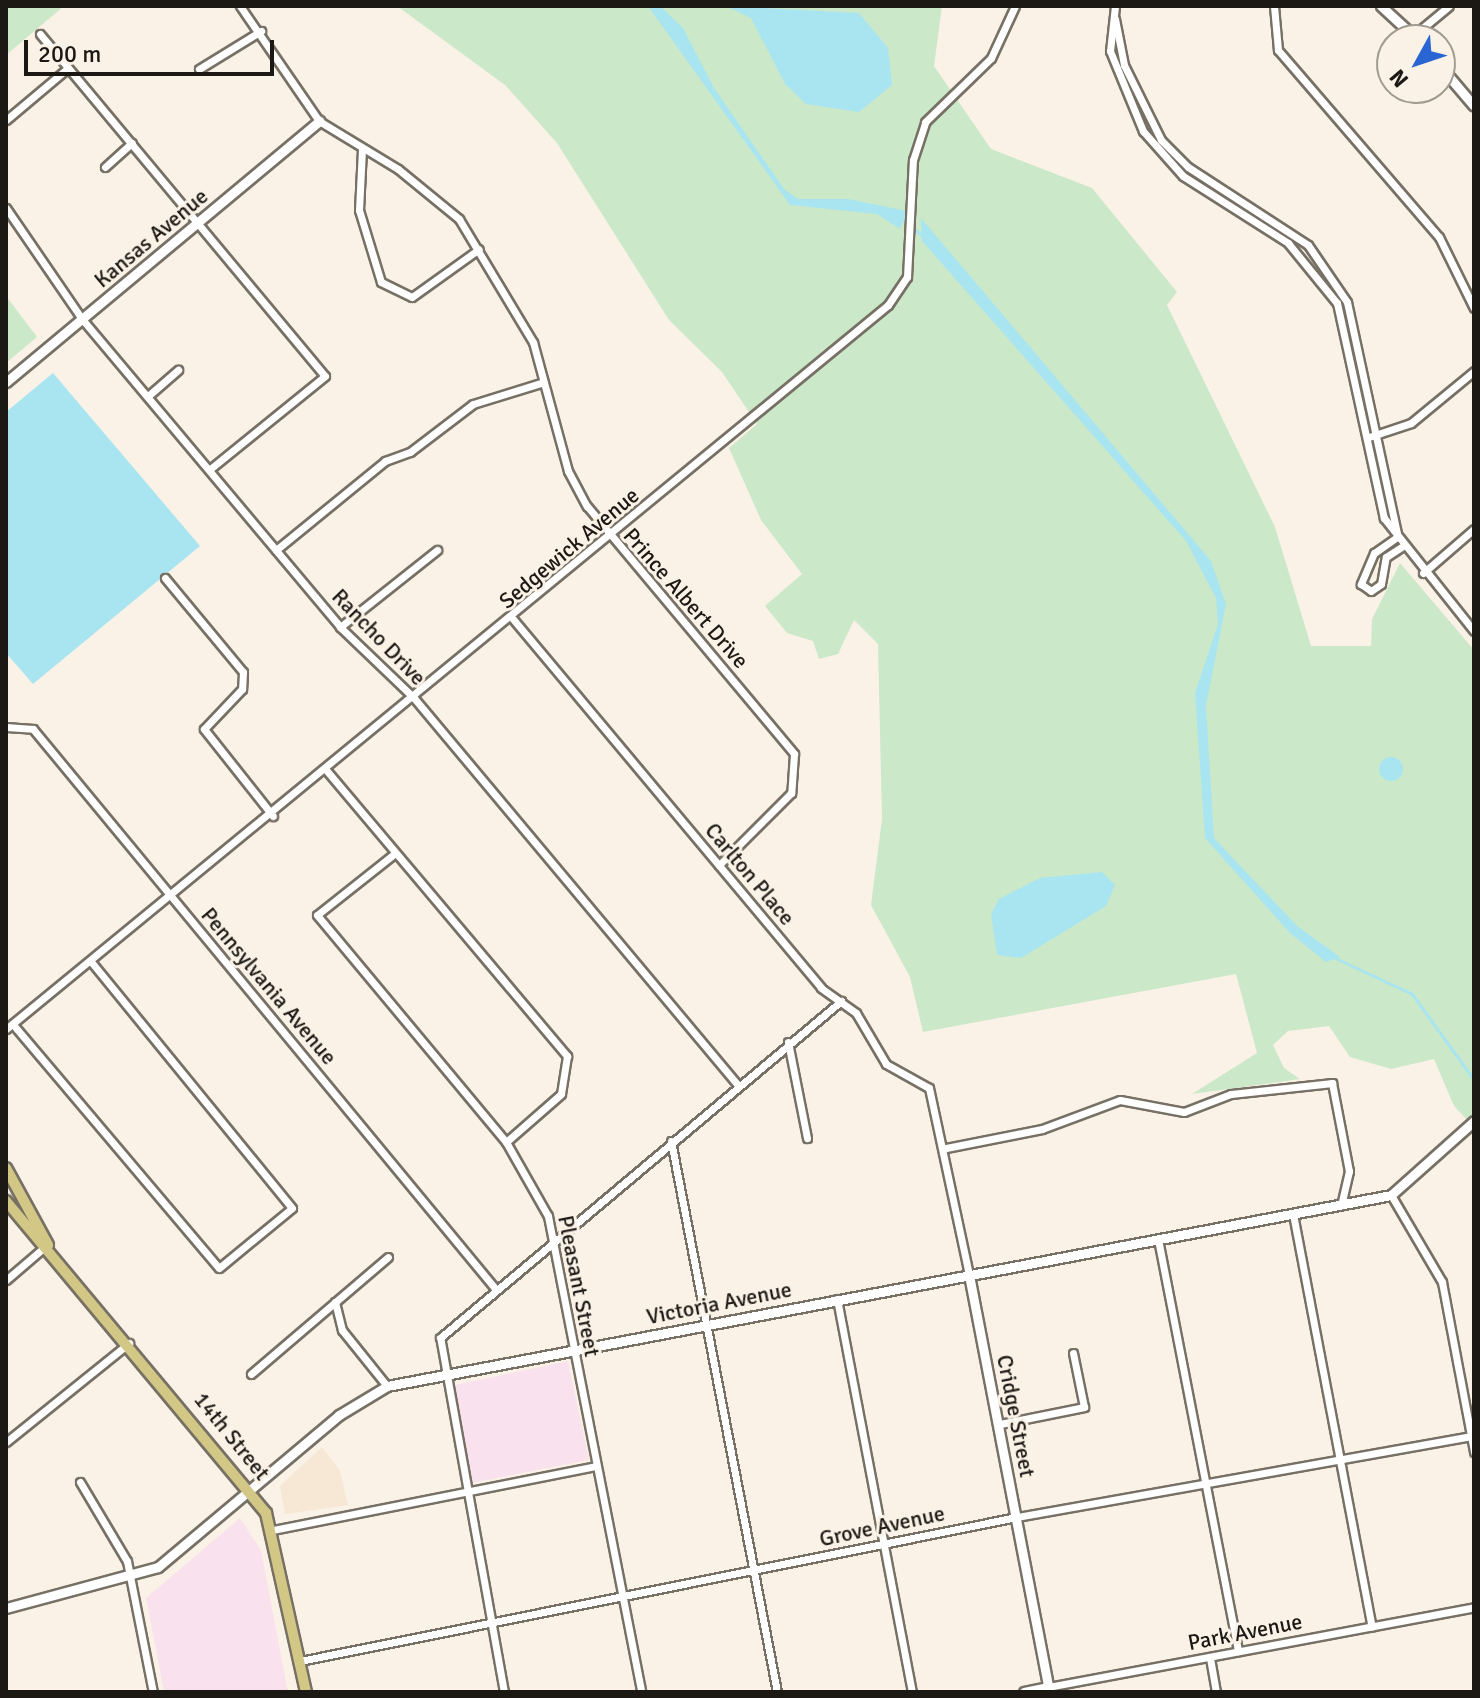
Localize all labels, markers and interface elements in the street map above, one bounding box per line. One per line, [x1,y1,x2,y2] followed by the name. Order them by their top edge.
[28,24,278,74] scale bar
[1376,24,1456,104] north arrow
[38,39,101,69] text: 200 m
[1384,64,1414,93] text: N
[89,183,213,293] street label: Kansas Avenue
[494,482,644,614] street label: Sedgewick Avenue
[618,522,754,674] street label: Prince Albert Drive
[326,583,432,691] street label: Rancho Drive
[700,817,800,931] street label: Carlton Place
[196,902,342,1070] street label: Pennsylvania Avenue
[552,1213,606,1359] street label: Pleasant Street
[644,1276,794,1330] street label: Victoria Avenue
[991,1353,1041,1479] street label: Cridge Street
[189,1387,275,1485] street label: 14th Street
[817,1500,947,1552] street label: Grove Avenue
[1186,1608,1304,1656] street label: Park Avenue

